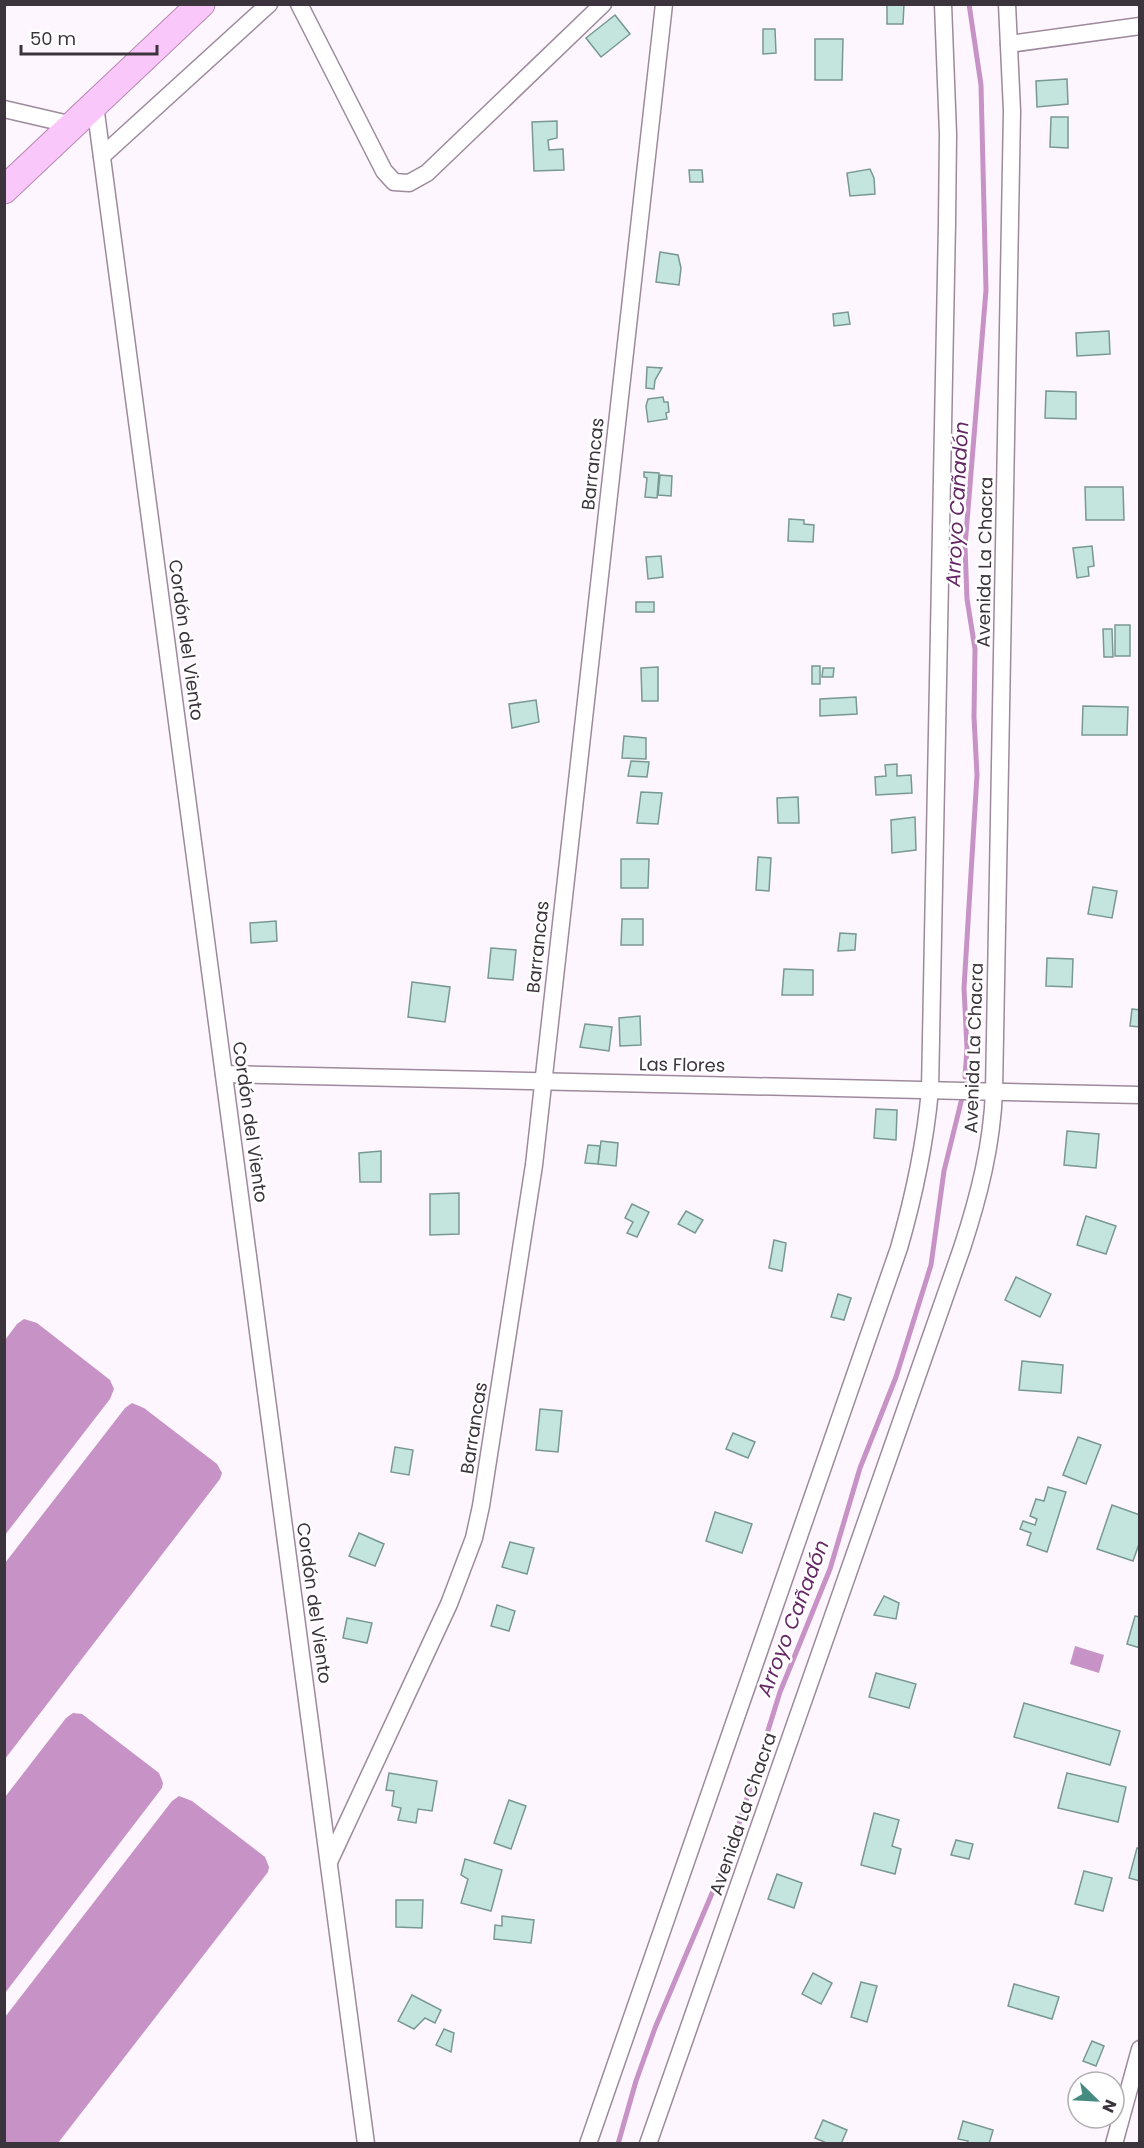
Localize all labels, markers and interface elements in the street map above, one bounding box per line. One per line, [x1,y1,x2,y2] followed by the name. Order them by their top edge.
[21,18,158,56] scale bar
[30,26,76,51] text: 50 m
[575,416,610,511] street label: Barrancas
[939,421,975,588] water label: Arroyo Cañadón
[971,476,998,648] street label: Avenida La Chacra
[163,558,210,722] street label: Cordón del Viento
[520,899,555,994] street label: Barrancas
[958,962,989,1134] street label: Avenida La Chacra
[227,1040,274,1204] street label: Cordón del Viento
[639,1051,725,1078] street label: Las Flores
[454,1380,493,1476] street label: Barrancas
[291,1521,338,1685] street label: Cordón del Viento
[750,1536,836,1701] water label: Arroyo Cañadón
[703,1729,782,1899] street label: Avenida La Chacra
[1066,2070,1126,2130] north arrow
[1096,2096,1122,2116] text: N

